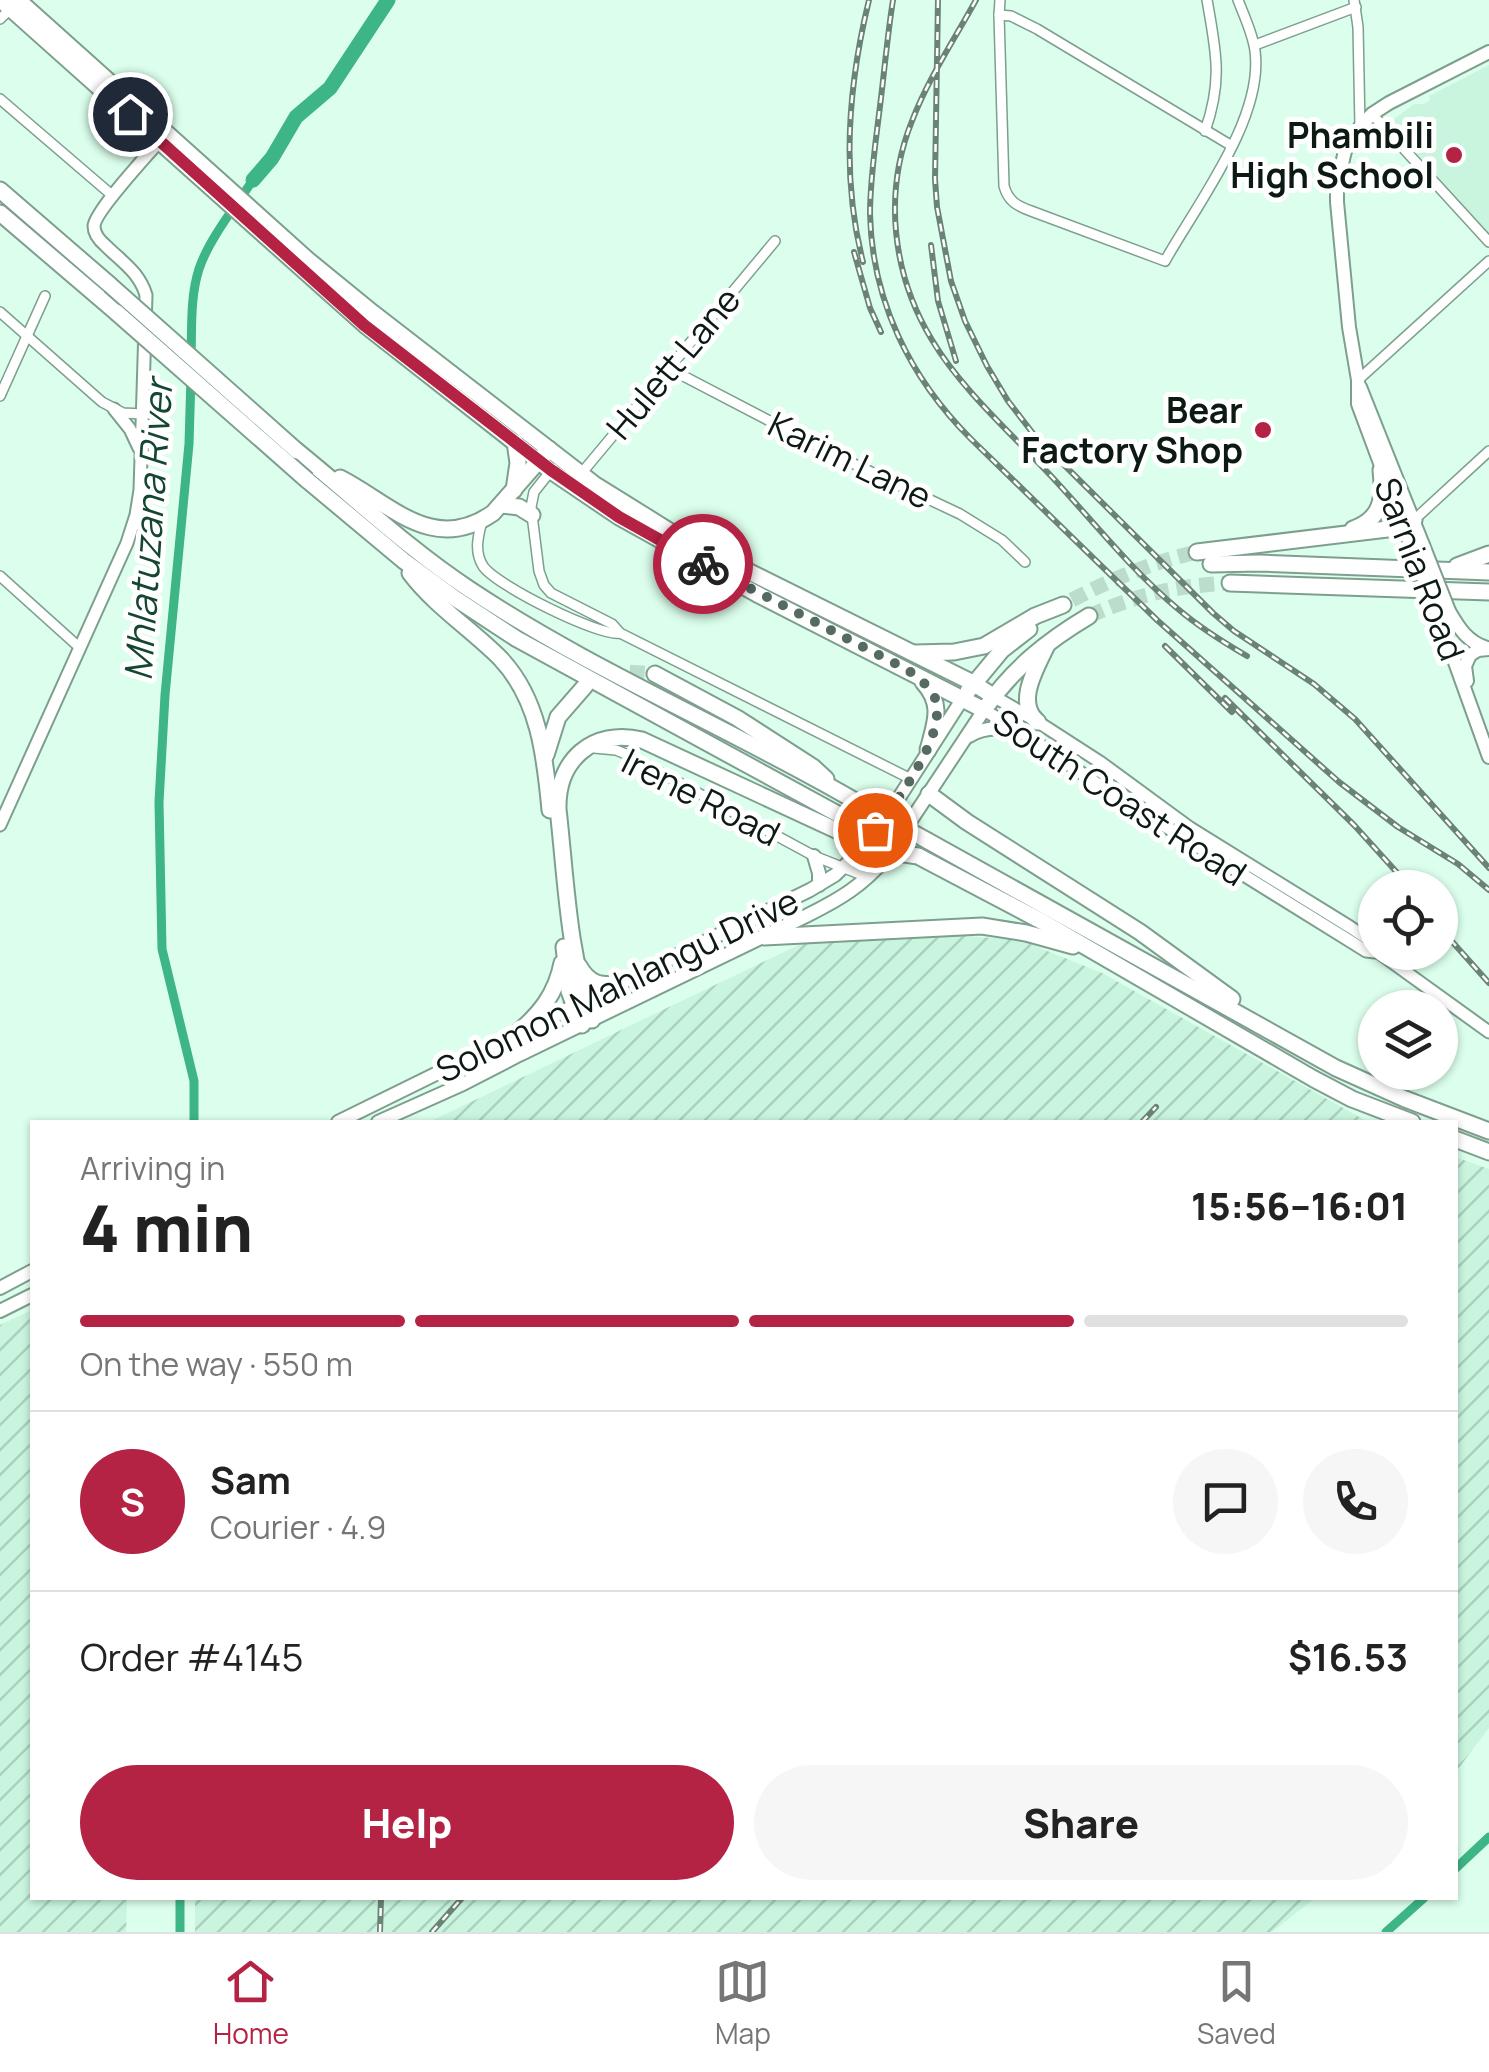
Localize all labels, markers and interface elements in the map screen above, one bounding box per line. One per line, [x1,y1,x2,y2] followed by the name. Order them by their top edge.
[88,72,173,157] pin
[103,87,158,142] icon: home
[1230,111,1434,199] place label: Phambili High School
[1443,144,1465,166] marker: Phambili High School
[595,277,751,449] street label: Hulett Lane
[111,374,184,682] water label: Mhlatuzana River
[1021,386,1243,474] place label: Bear Factory Shop
[760,400,940,520] street label: Karim Lane
[1252,419,1274,441] marker: Bear Factory Shop
[1363,471,1477,667] street label: Sarnia Road
[653,514,753,614] courier
[676,537,731,592] icon: bike
[984,697,1256,897] street label: South Coast Road
[614,737,788,857] street label: Irene Road
[833,788,918,873] pin
[848,803,903,858] icon: bag
[1358,870,1458,1090] map controls
[1358,870,1458,970] button: locate
[428,876,806,1094] street label: Solomon Mahlangu Drive
[1358,990,1458,1090] button: layers
[80,1146,225,1190] text: Arriving in
[1191,1179,1408,1231] text: 15:56–16:01
[80,1183,253,1272] text: 4 min
[80,1342,353,1386] text: On the way · 550 m
[1173,1449,1278,1554] button: chat
[1303,1449,1408,1554] button: phone
[210,1453,291,1505] text: Sam
[120,1475,145,1527] text: S
[210,1505,386,1549] text: Courier · 4.9
[80,1630,303,1682] text: Order #4145
[1288,1630,1408,1682] text: $16.53
[80,1765,734,1880] button: Help
[754,1765,1408,1880] button: Share
[213,1954,289,2052] tab: Home
[715,1954,771,2052] tab: Map
[1197,1954,1276,2052] tab: Saved

